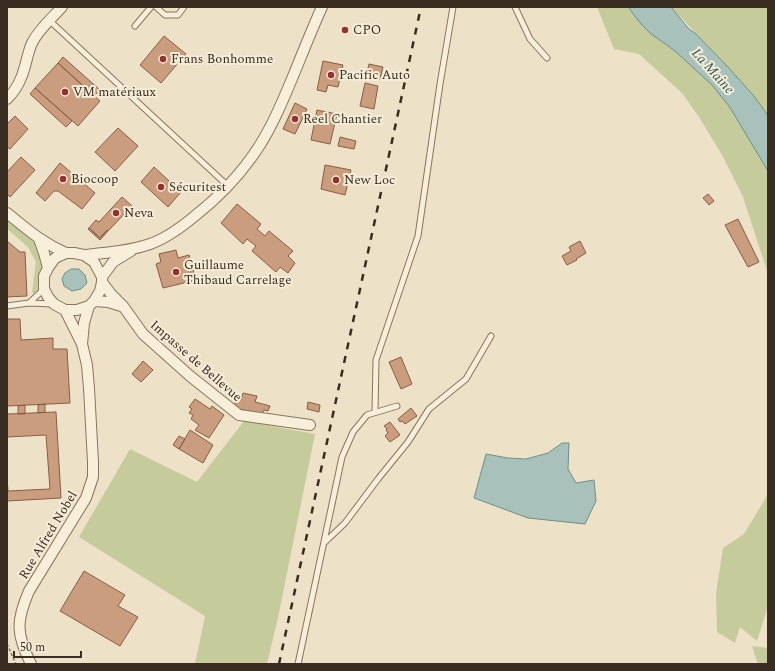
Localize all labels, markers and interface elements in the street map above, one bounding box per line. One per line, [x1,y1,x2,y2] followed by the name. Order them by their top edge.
[353,20,381,40] place label: CPO
[340,25,350,35] marker: CPO
[687,43,739,99] water label: La Maine
[171,49,273,69] place label: Frans Bonhomme
[158,54,168,64] marker: Frans Bonhomme
[339,65,410,85] place label: Pacific Auto
[326,70,336,80] marker: Pacific Auto
[73,82,157,102] place label: VM matériaux
[60,87,70,97] marker: VM matériaux
[303,109,382,129] place label: Reel Chantier
[290,114,300,124] marker: Reel Chantier
[71,169,118,189] place label: Biocoop
[344,170,395,190] place label: New Loc
[58,174,68,184] marker: Biocoop
[331,175,341,185] marker: New Loc
[169,177,227,197] place label: Sécuritest
[156,182,166,192] marker: Sécuritest
[124,203,154,223] place label: Neva
[111,208,121,218] marker: Neva
[184,255,292,290] place label: Guillaume Thibaud Carrelage
[171,267,181,277] marker: Guillaume Thibaud Carrelage
[146,315,246,407] street label: Impasse de Bellevue
[14,487,82,583] street label: Rue Alfred Nobel
[14,633,81,659] scale bar
[20,638,45,657] text: 50 m

